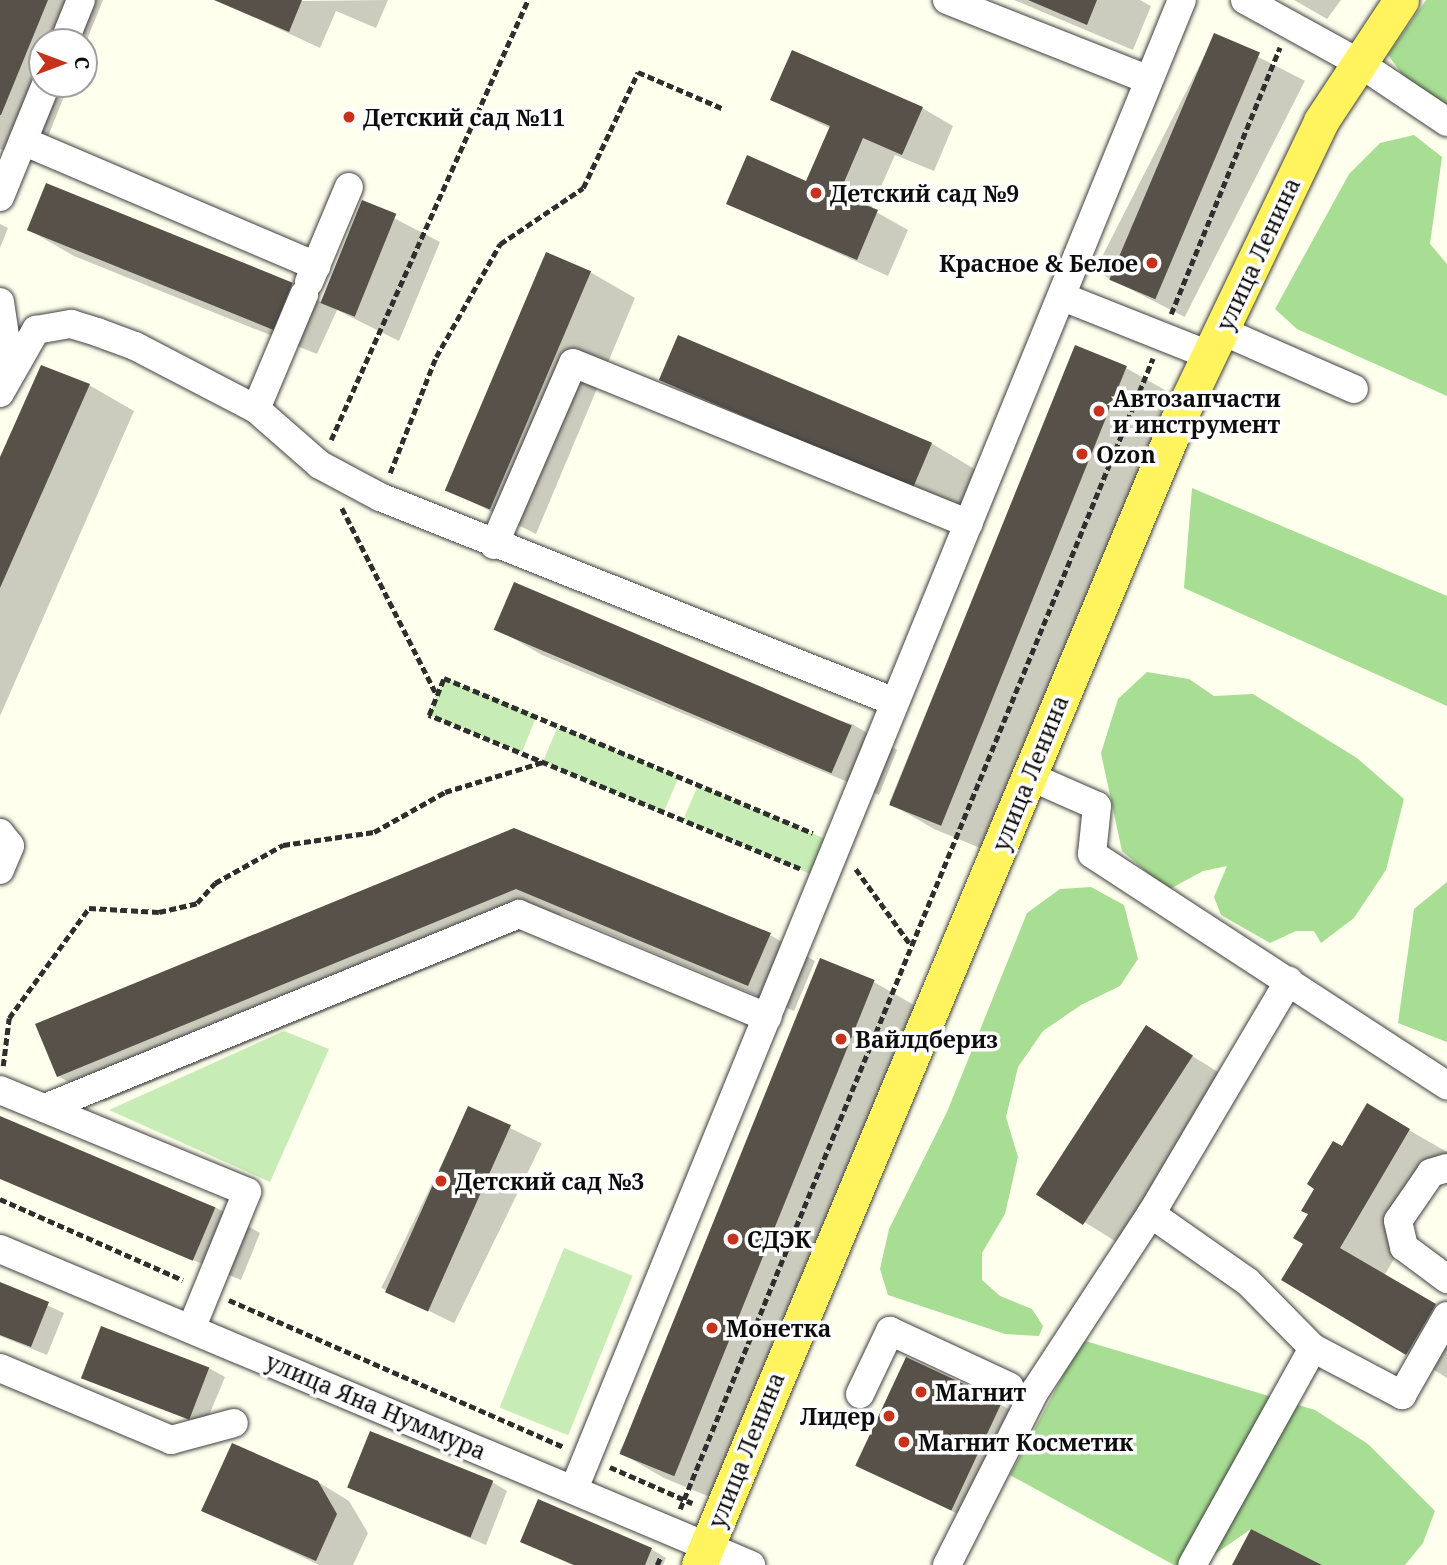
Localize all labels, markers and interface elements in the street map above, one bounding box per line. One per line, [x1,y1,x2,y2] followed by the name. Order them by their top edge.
[28,28,98,98] north arrow
[69,57,95,69] text: С
[363,103,565,131] place label: Детский сад №11
[341,109,357,125] marker: Детский сад №11
[1211,173,1305,335] street label: улица Ленина
[830,179,1019,207] place label: Детский сад №9
[808,185,824,201] marker: Детский сад №9
[939,249,1138,277] place label: Красное & Белое
[1144,255,1160,271] marker: Красное & Белое
[1113,384,1281,438] place label: Автозапчасти и инструмент
[1091,403,1107,419] marker: Автозапчасти и инструмент
[1096,440,1156,468] place label: Ozon
[1074,446,1090,462] marker: Ozon
[986,691,1074,855] street label: улица Ленина
[855,1025,998,1053] place label: Вайлдбериз
[833,1031,849,1047] marker: Вайлдбериз
[455,1167,644,1195] place label: Детский сад №3
[433,1173,449,1189] marker: Детский сад №3
[747,1225,811,1253] place label: СДЭК
[725,1231,741,1247] marker: СДЭК
[726,1314,831,1342] place label: Монетка
[704,1320,720,1336] marker: Монетка
[262,1347,490,1465] street label: улица Яна Нуммура
[702,1368,790,1532] street label: улица Ленина
[935,1378,1026,1406] place label: Магнит
[913,1384,929,1400] marker: Магнит
[800,1402,875,1430] place label: Лидер
[881,1408,897,1424] marker: Лидер
[918,1428,1133,1456] place label: Магнит Косметик
[896,1434,912,1450] marker: Магнит Косметик

